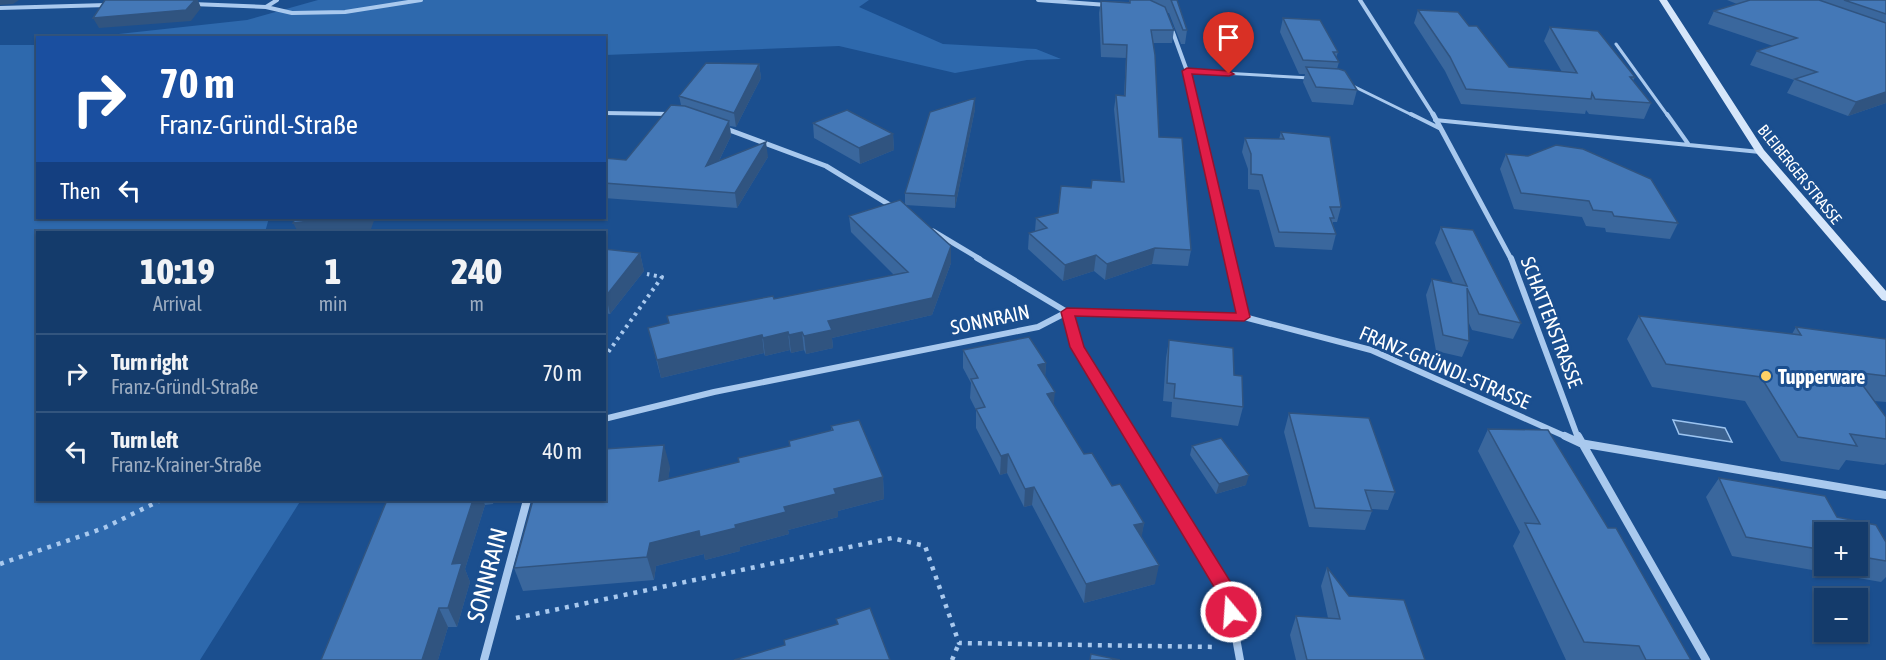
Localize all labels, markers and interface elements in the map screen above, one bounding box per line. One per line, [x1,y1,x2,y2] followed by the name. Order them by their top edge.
[1203,12,1254,74] pin
[1212,21,1245,54] icon: arrive
[159,59,234,107] text: 70 m
[60,60,138,138] icon: right
[159,109,358,140] text: Franz-Gründl-Straße
[1755,121,1846,227] street label: BLEIBERGER STRASSE
[113,174,146,207] icon: left
[60,178,101,204] text: Then
[140,250,215,292] text: 10:19
[325,250,341,292] text: 1
[451,250,502,292] text: 240
[1517,253,1588,391] street label: SCHATTENSTRASSE
[153,292,202,315] text: Arrival
[319,292,347,315] text: min
[469,292,484,315] text: m
[948,299,1032,339] street label: SONNRAIN
[1356,321,1534,414] street label: FRANZ-GRÜNDL-STRASSE
[111,349,188,375] text: Turn right
[60,357,93,390] icon: right
[542,360,582,386] text: 70 m
[1778,365,1865,388] place label: Tupperware
[1759,369,1773,383] marker: Tupperware
[111,375,258,398] text: Franz-Gründl-Straße
[111,427,178,453] text: Turn left
[60,435,93,468] icon: left
[542,438,582,464] text: 40 m
[111,453,262,476] text: Franz-Krainer-Straße
[1814,522,1868,642] map controls
[1814,522,1868,576] button: +
[461,525,513,625] street label: SONNRAIN
[1199,580,1263,644] position arrow
[1814,588,1868,642] button: −

